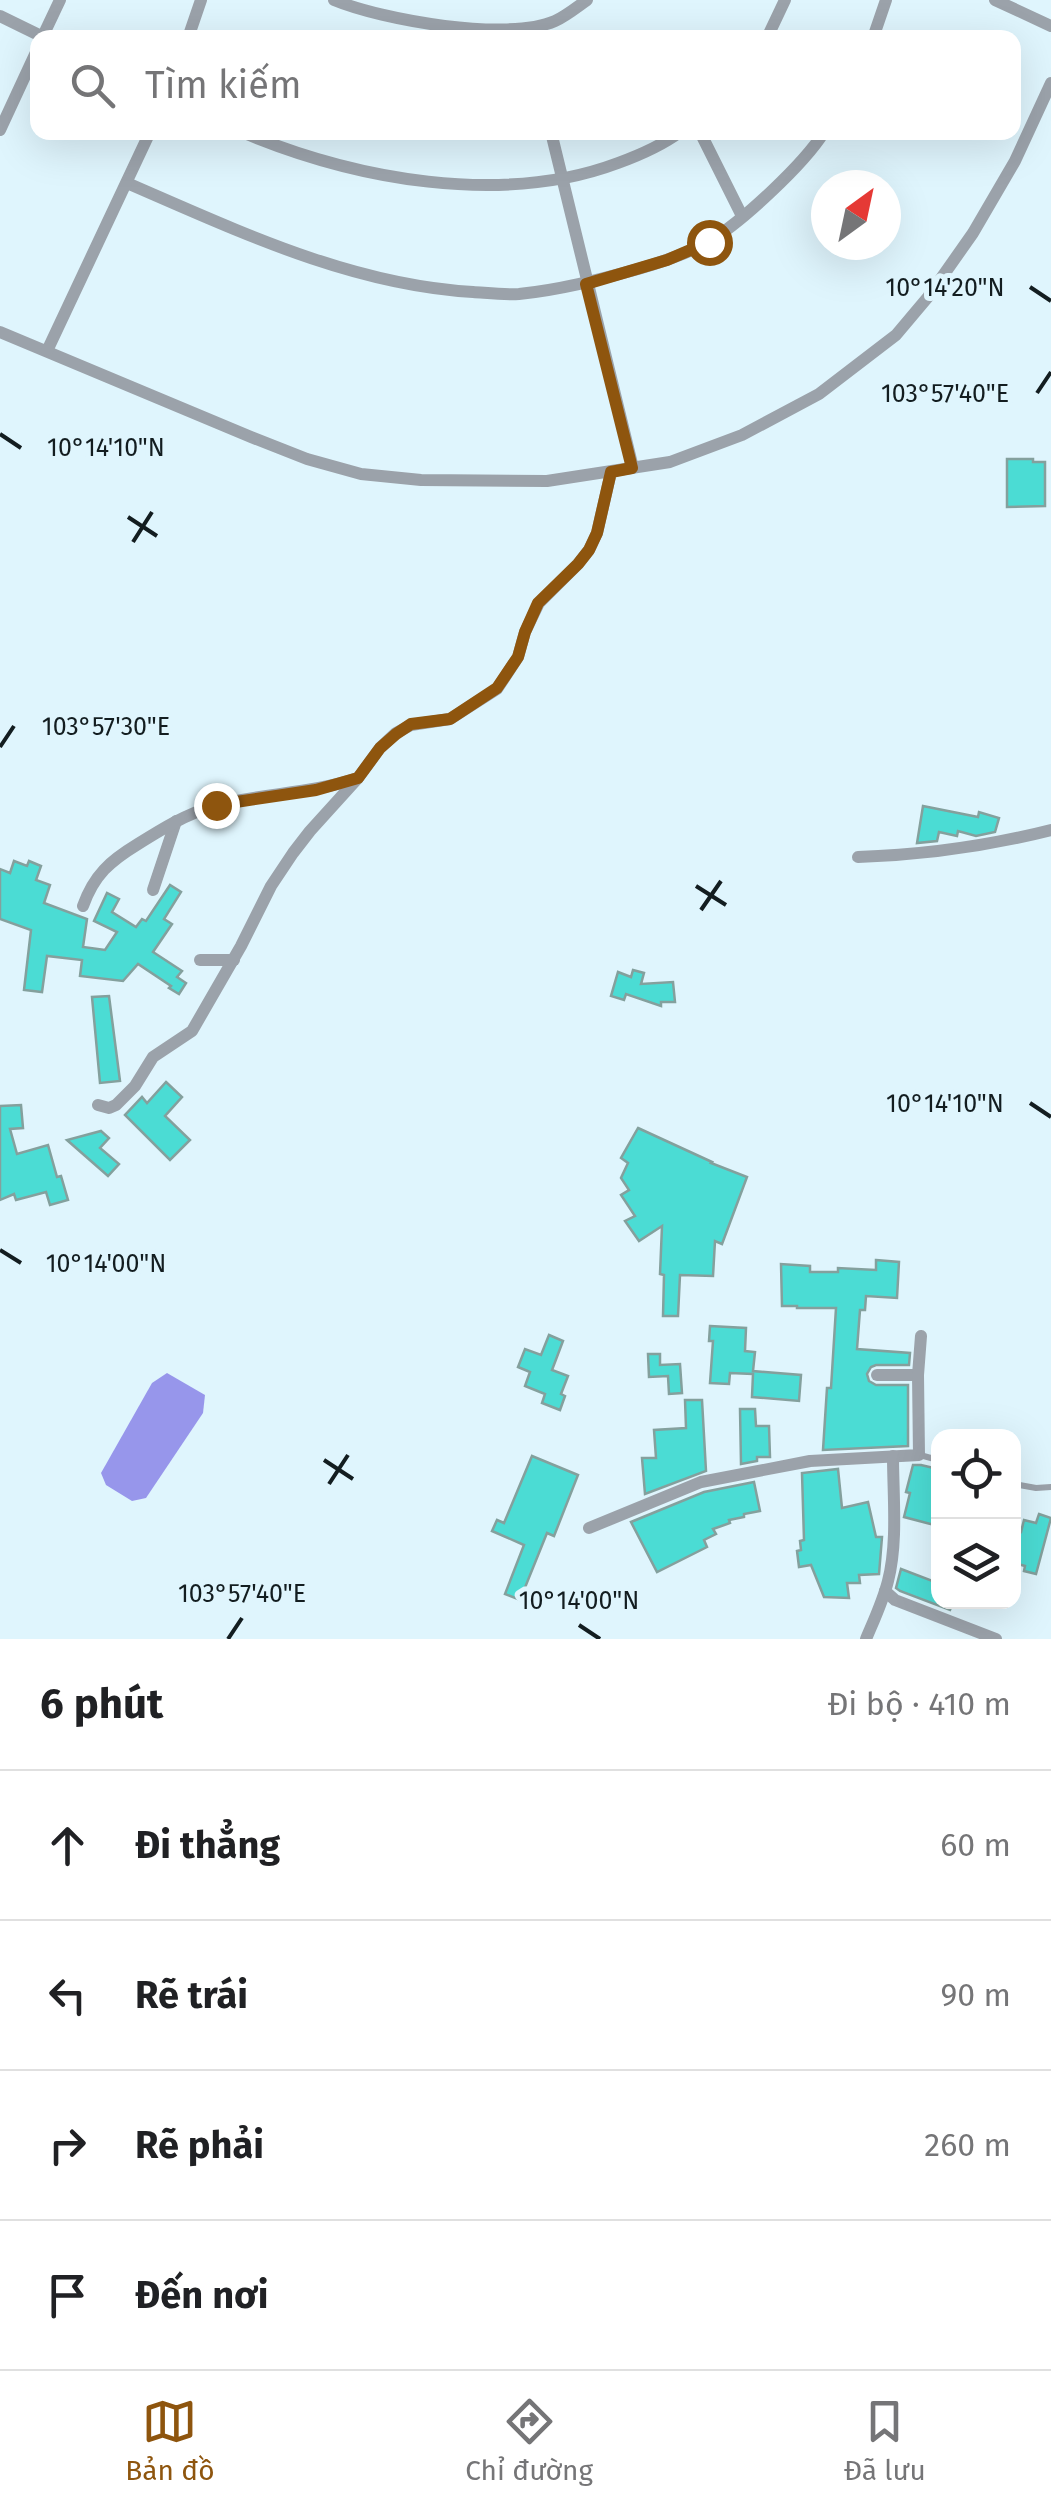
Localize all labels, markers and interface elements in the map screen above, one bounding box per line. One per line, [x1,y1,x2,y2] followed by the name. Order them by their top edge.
[30,30,1021,140] search box
[65,58,120,113] icon: search
[145,62,301,108] text: Tìm kiếm
[811,170,901,260] north arrow
[687,220,733,266] route start
[885,273,1005,303] text: 10°14'20"N
[881,379,1009,409] text: 103°57'40"E
[47,433,165,463] text: 10°14'10"N
[42,712,170,742] text: 103°57'30"E
[194,783,240,829] route end
[886,1089,1004,1119] text: 10°14'10"N
[46,1249,166,1279] text: 10°14'00"N
[931,1429,1021,1609] map controls
[931,1429,1021,1519] button: locate
[931,1519,1021,1609] button: layers
[178,1579,306,1609] text: 103°57'40"E
[519,1586,639,1616] text: 10°14'00"N
[40,1679,163,1729] text: 6 phút
[827,1685,1011,1723] text: Đi bộ · 410 m
[40,1818,95,1873] icon: ahead
[135,1822,280,1868] text: Đi thẳng
[940,1826,1011,1864] text: 60 m
[40,1968,95,2023] icon: left
[135,1972,248,2018] text: Rẽ trái
[940,1976,1011,2014] text: 90 m
[40,2118,95,2173] icon: right
[135,2122,264,2168] text: Rẽ phải
[924,2126,1011,2164] text: 260 m
[40,2268,95,2323] icon: arrive
[135,2272,269,2318] text: Đến nơi
[125,2394,215,2487] tab: Bản đồ
[465,2394,593,2487] tab: Chỉ đường
[844,2394,926,2487] tab: Đã lưu

